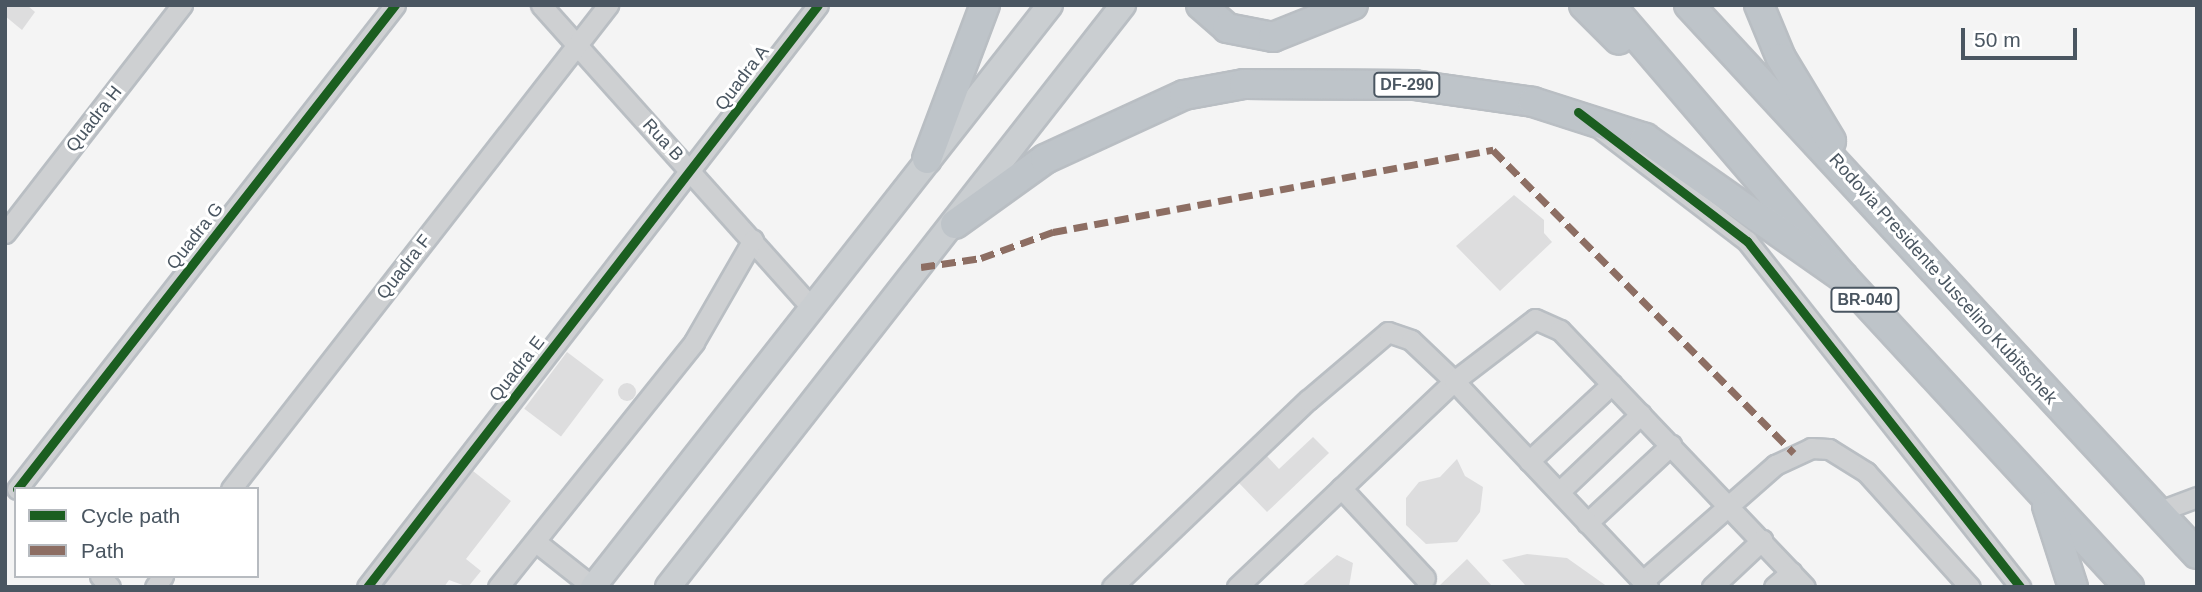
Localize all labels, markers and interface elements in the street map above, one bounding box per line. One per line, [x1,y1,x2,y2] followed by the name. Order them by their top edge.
[1964,14,2080,58] scale bar
[1974,28,2021,51] text: 50 m
[710,41,774,115] street label: Quadra A
[1372,72,1442,97] road number: DF-290
[61,82,127,156] street label: Quadra H
[638,114,688,166] street label: Rua B
[1825,149,2061,409] street label: Rodovia Presidente Juscelino Kubitschek
[162,198,228,274] street label: Quadra G
[372,230,436,304] street label: Quadra F
[1830,288,1900,312] road number: BR-040
[485,332,549,406] street label: Quadra E
[14,487,259,578] legend
[81,504,180,527] text: Cycle path
[81,539,124,562] text: Path

